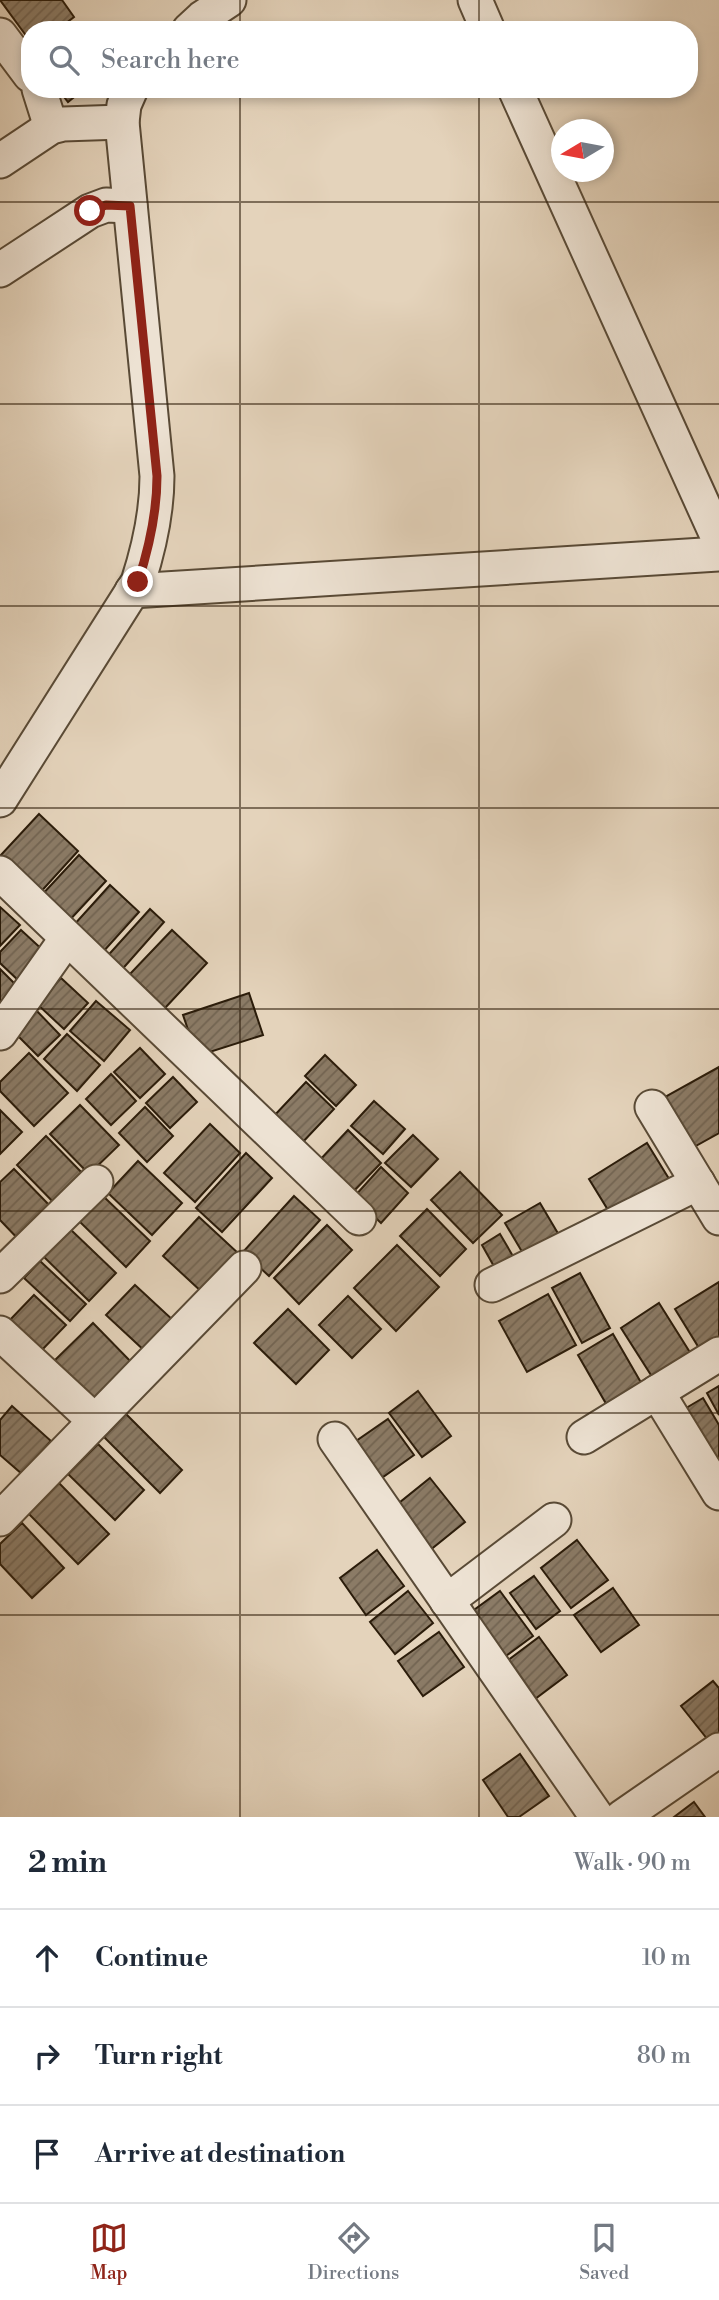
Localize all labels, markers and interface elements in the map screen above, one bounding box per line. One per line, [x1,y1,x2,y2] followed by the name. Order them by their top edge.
[21,21,698,98] search box
[45,41,83,79] icon: search
[101,44,240,76] text: Search here
[551,119,614,182] north arrow
[74,195,105,226] route start
[122,566,153,597] route end
[28,1844,107,1882] text: 2 min
[574,1849,691,1877] text: Walk · 90 m
[28,1939,66,1977] icon: ahead
[95,1942,208,1974] text: Continue
[642,1944,691,1972] text: 10 m
[28,2037,66,2075] icon: right
[95,2040,223,2072] text: Turn right
[637,2042,691,2070] text: 80 m
[28,2135,66,2173] icon: arrive
[95,2138,345,2170] text: Arrive at destination
[90,2219,128,2285] tab: Map
[308,2219,399,2285] tab: Directions
[579,2219,629,2285] tab: Saved

